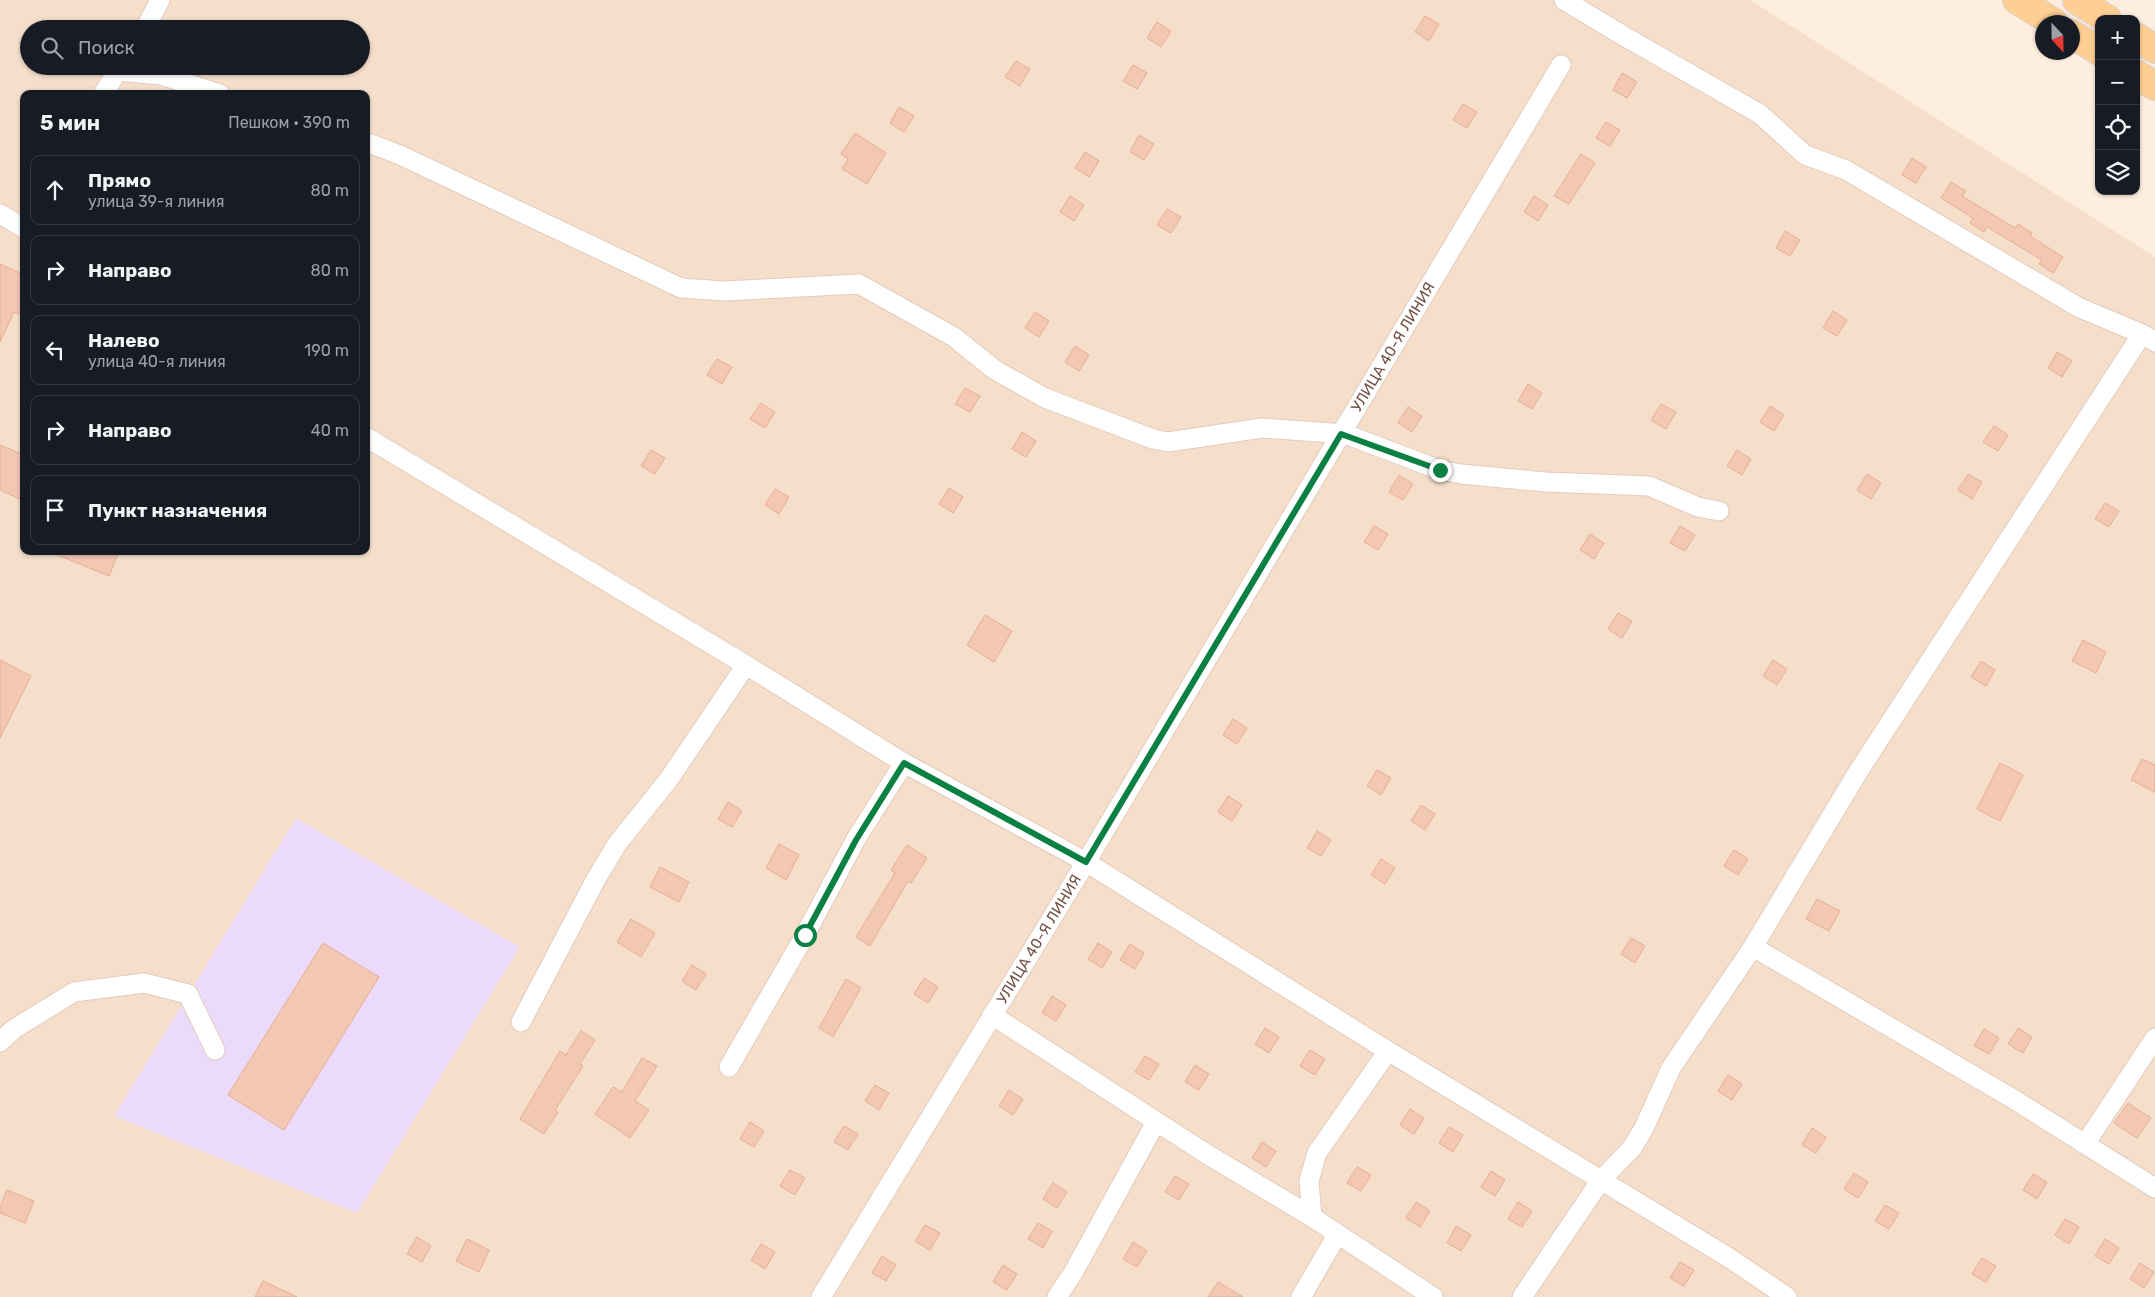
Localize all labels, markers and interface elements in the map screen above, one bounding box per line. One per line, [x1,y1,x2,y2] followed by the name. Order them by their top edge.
[2035,15,2080,60] north arrow
[2095,15,2140,195] map controls
[2095,15,2140,60] button: +
[20,20,370,75] search box
[38,34,66,62] icon: search
[78,36,135,59] text: Поиск
[2095,60,2140,105] button: −
[2095,105,2140,150] button: locate
[40,110,100,135] text: 5 мин
[228,113,350,132] text: Пешком · 390 m
[2095,150,2140,195] button: layers
[88,169,151,192] text: Прямо
[41,176,69,204] icon: ahead
[311,181,349,200] text: 80 m
[88,192,224,211] text: улица 39-я линия
[41,256,69,284] icon: right
[88,259,172,282] text: Направо
[311,261,349,280] text: 80 m
[1347,279,1439,415] street label: УЛИЦА 40-Я ЛИНИЯ
[88,329,160,352] text: Налево
[41,336,69,364] icon: left
[304,341,349,360] text: 190 m
[88,352,226,371] text: улица 40-я линия
[41,416,69,444] icon: right
[88,419,172,442] text: Направо
[311,421,349,440] text: 40 m
[1429,459,1452,482] route end
[41,496,69,524] icon: arrive
[88,499,267,522] text: Пункт назначения
[993,871,1085,1007] street label: УЛИЦА 40-Я ЛИНИЯ
[794,924,817,947] route start

